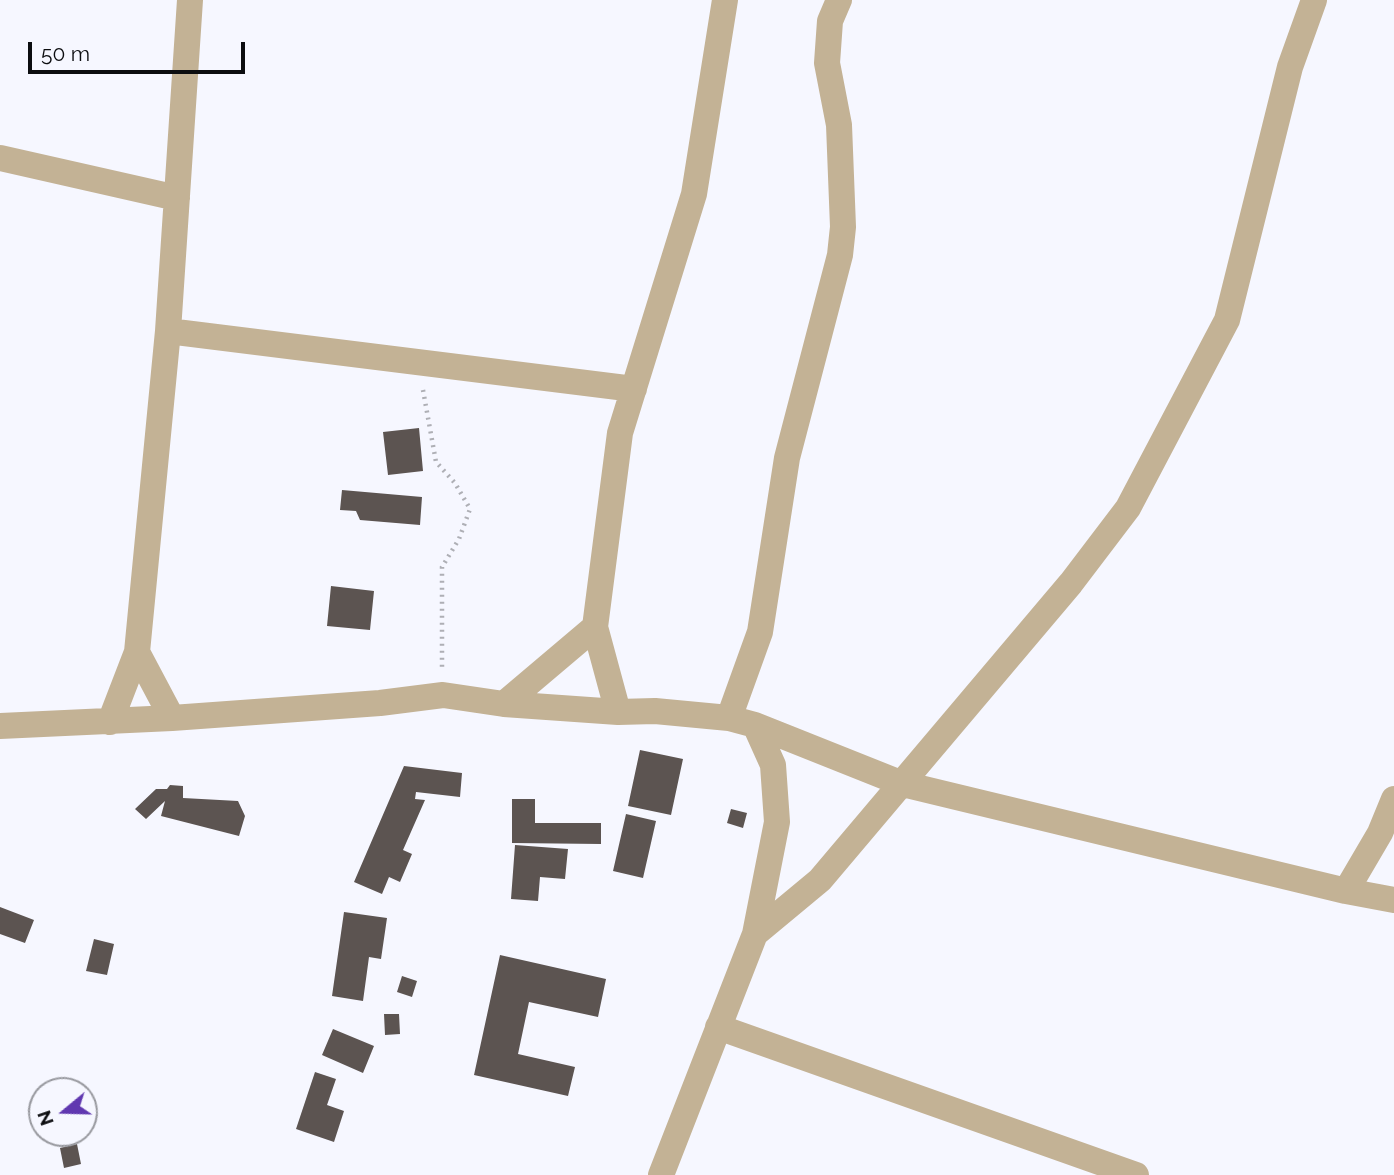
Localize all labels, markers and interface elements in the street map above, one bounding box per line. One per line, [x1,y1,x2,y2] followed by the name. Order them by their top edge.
[32,28,248,72] scale bar
[41,41,90,66] text: 50 m
[28,1077,98,1147] north arrow
[32,1108,58,1129] text: N

